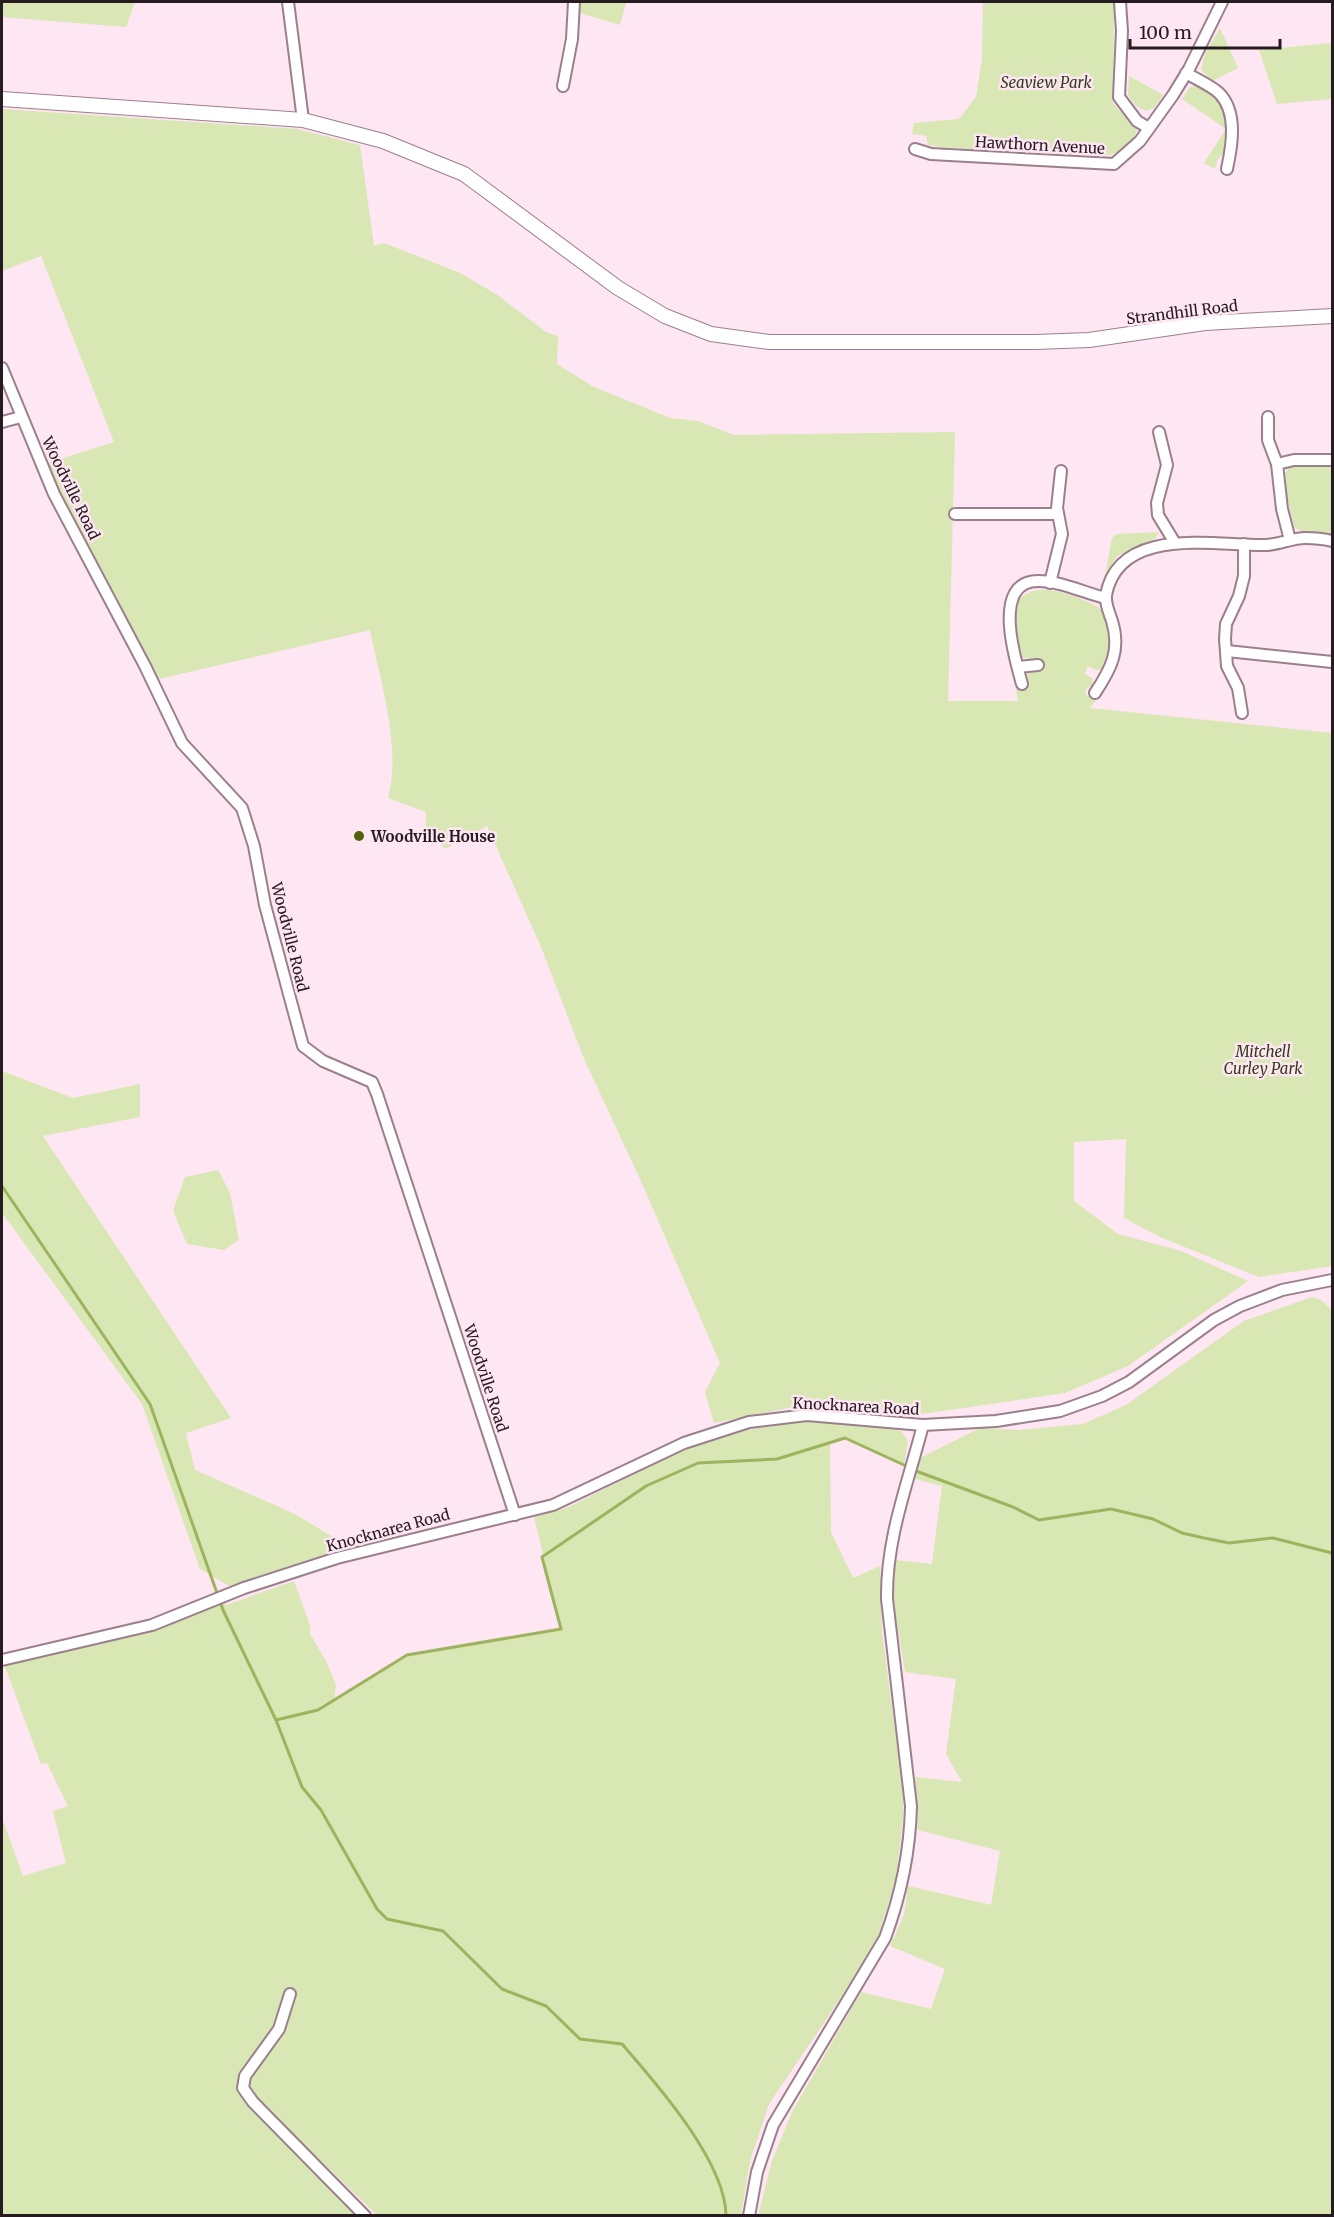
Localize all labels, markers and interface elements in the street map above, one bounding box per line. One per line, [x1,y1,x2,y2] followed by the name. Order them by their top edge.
[1130,12,1280,50] scale bar
[1139,21,1192,44] text: 100 m
[1000,73,1092,92] park label: Seaview Park
[975,132,1106,158] street label: Hawthorn Avenue
[1125,296,1239,328] street label: Strandhill Road
[37,433,104,543] street label: Woodville Road
[370,827,495,846] place label: Woodville House
[352,829,366,843] marker: Woodville House
[267,879,313,994] street label: Woodville Road
[1224,1042,1303,1078] park label: Mitchell Curley Park
[459,1321,512,1434] street label: Woodville Road
[792,1393,920,1419] street label: Knocknarea Road
[324,1504,452,1556] street label: Knocknarea Road

